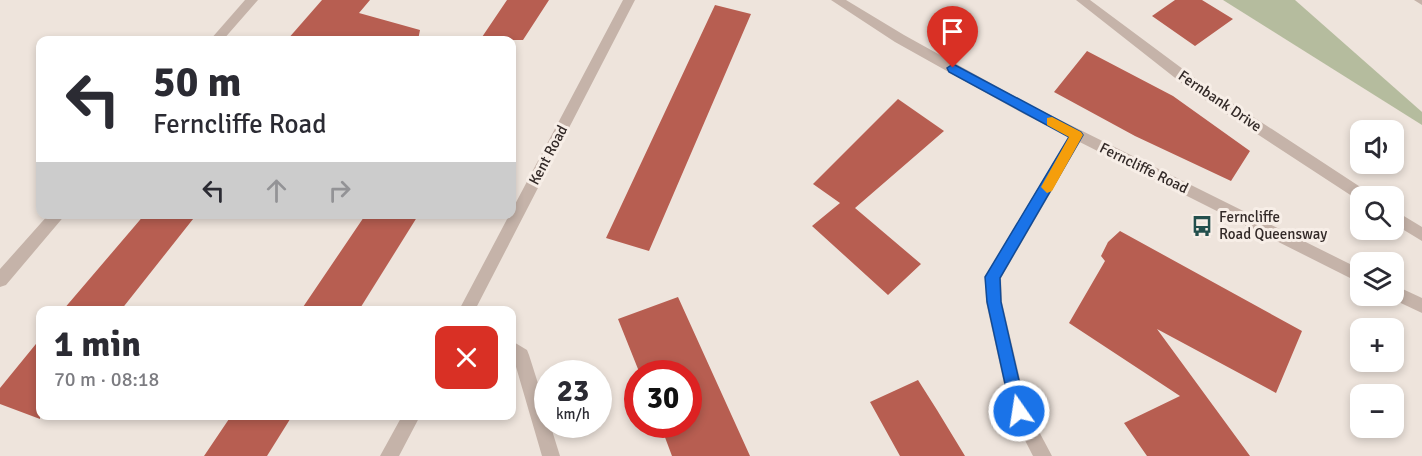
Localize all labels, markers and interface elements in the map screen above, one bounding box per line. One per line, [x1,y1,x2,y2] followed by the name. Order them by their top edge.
[927,6,978,68] pin
[936,15,969,48] icon: arrive
[153,57,242,108] text: 50 m
[54,60,132,138] icon: left
[1175,67,1265,135] street label: Fernbank Drive
[153,108,326,141] text: Ferncliffe Road
[1350,120,1404,438] map controls
[1350,120,1404,174] button: sound
[525,122,571,188] street label: Kent Road
[1097,139,1191,197] street label: Ferncliffe Road
[197,174,230,207] icon: left
[260,174,293,207] icon: ahead
[323,174,356,207] icon: right
[1350,186,1404,240] button: search
[1219,208,1327,243] place label: Ferncliffe Road Queensway
[1190,214,1214,238] bus stop icon: Ferncliffe Road Queensway
[1350,252,1404,306] button: layers
[1350,318,1404,372] button: +
[54,322,141,367] text: 1 min
[435,326,498,389] button: close
[624,360,702,438] speed limit sign: 30
[54,367,159,392] text: 70 m · 08:18
[557,373,589,410] text: 23
[987,379,1051,443] position arrow
[1350,384,1404,438] button: −
[556,405,590,423] text: km/h

